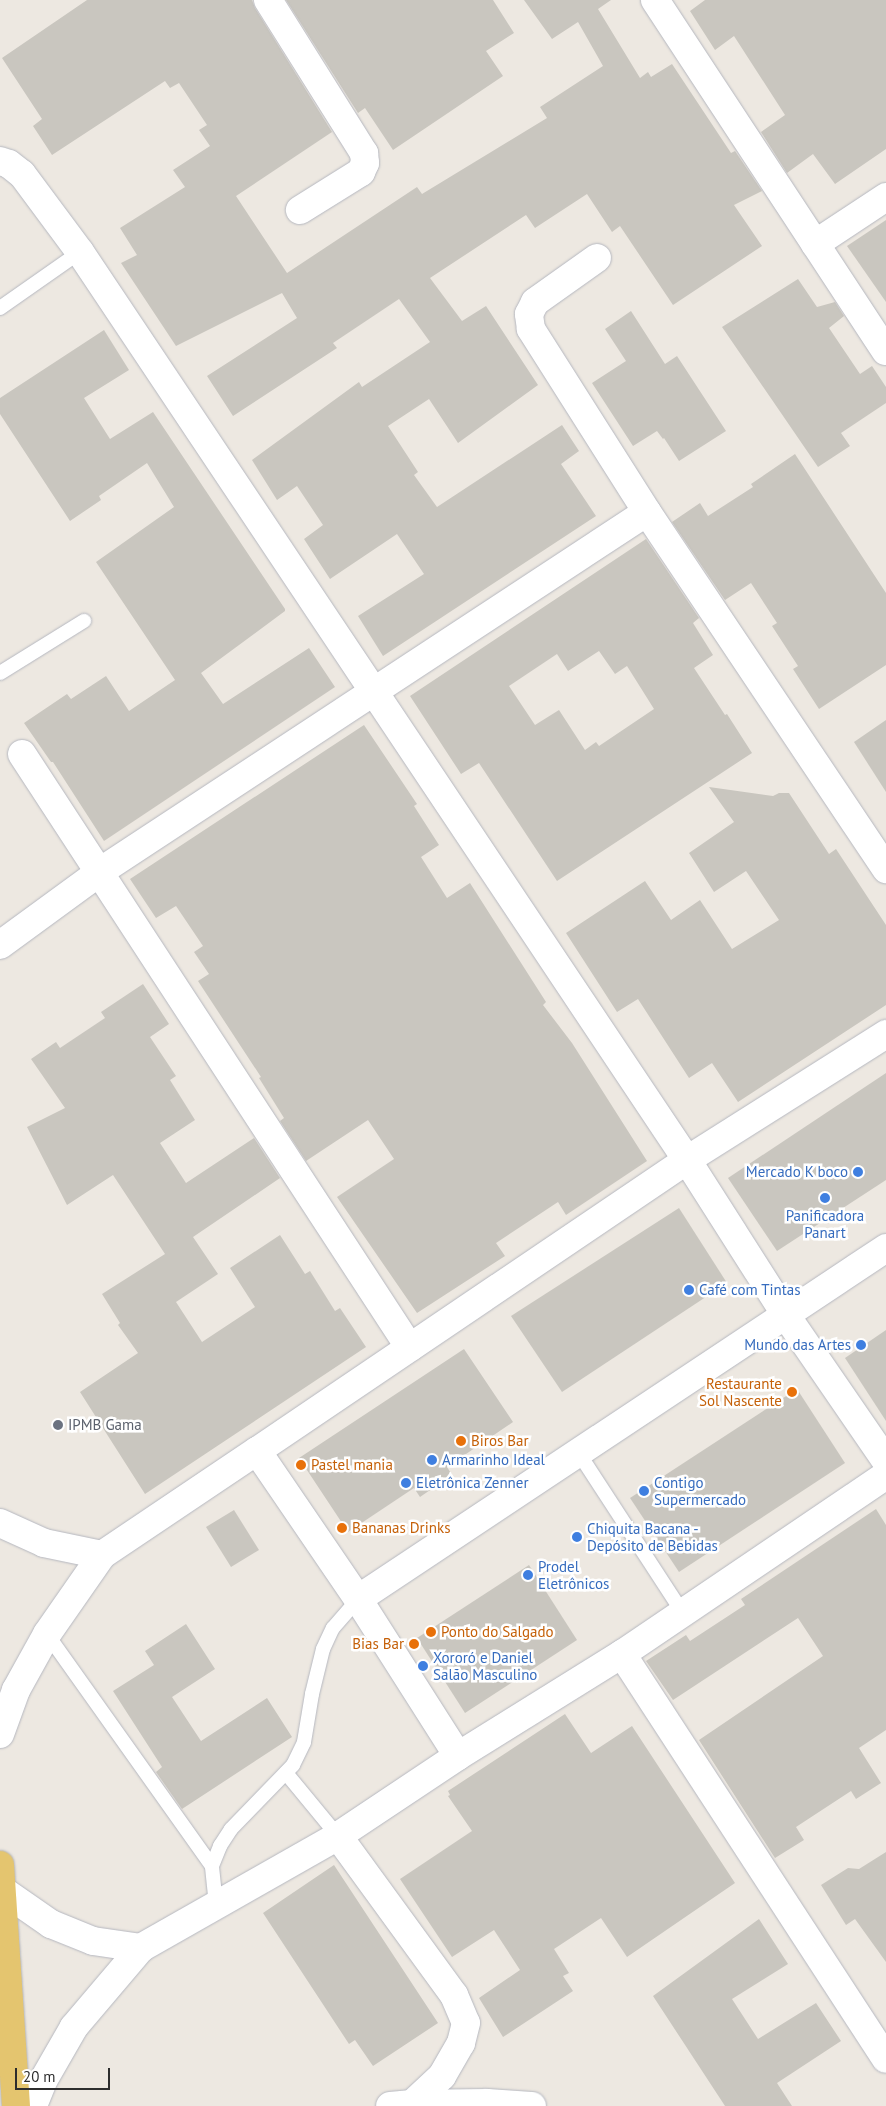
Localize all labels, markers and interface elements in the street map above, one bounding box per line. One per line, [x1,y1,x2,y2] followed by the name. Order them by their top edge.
[745,1163,848,1181] place label: Mercado K boco
[852,1166,864,1178] marker: Mercado K boco
[819,1192,831,1204] marker: Panificadora Panart
[786,1206,864,1241] place label: Panificadora Panart
[699,1281,801,1299] place label: Café com Tintas
[683,1284,695,1296] marker: Café com Tintas
[744,1336,851,1354] place label: Mundo das Artes
[855,1339,867,1351] marker: Mundo das Artes
[699,1374,782,1409] place label: Restaurante Sol Nascente
[786,1386,798,1398] marker: Restaurante Sol Nascente
[68,1416,142,1434] place label: IPMB Gama
[52,1419,64,1431] marker: IPMB Gama
[471,1432,529,1450] place label: Biros Bar
[455,1435,467,1447] marker: Biros Bar
[442,1451,545,1469] place label: Armarinho Ideal
[426,1454,438,1466] marker: Armarinho Ideal
[311,1456,393,1474] place label: Pastel mania
[295,1459,307,1471] marker: Pastel mania
[654,1473,746,1508] place label: Contigo Supermercado
[416,1474,529,1492] place label: Eletrônica Zenner
[400,1477,412,1489] marker: Eletrônica Zenner
[638,1485,650,1497] marker: Contigo Supermercado
[352,1519,450,1537] place label: Bananas Drinks
[587,1519,718,1554] place label: Chiquita Bacana - Depósito de Bebidas
[336,1522,348,1534] marker: Bananas Drinks
[571,1531,583,1543] marker: Chiquita Bacana - Depósito de Bebidas
[538,1557,609,1592] place label: Prodel Eletrônicos
[522,1569,534,1581] marker: Prodel Eletrônicos
[441,1623,554,1641] place label: Ponto do Salgado
[425,1626,437,1638] marker: Ponto do Salgado
[352,1635,404,1653] place label: Bias Bar
[408,1638,420,1650] marker: Bias Bar
[433,1648,537,1683] place label: Xororó e Daniel Salão Masculino
[417,1660,429,1672] marker: Xororó e Daniel Salão Masculino
[18,2058,112,2090] scale bar
[23,2067,56,2086] text: 20 m

